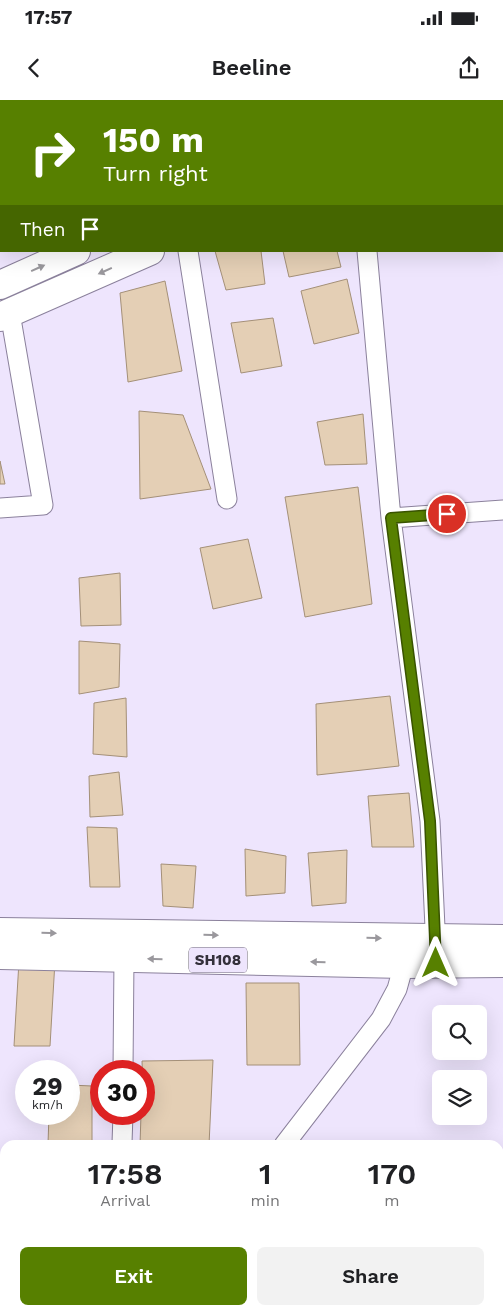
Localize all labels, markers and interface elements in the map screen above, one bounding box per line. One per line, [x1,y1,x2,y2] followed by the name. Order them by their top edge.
[25,6,72,29] text: 17:57
[20,54,48,82] icon: back
[455,54,483,82] icon: share
[212,55,291,80] text: Beeline
[103,119,204,161] text: 150 m
[20,120,85,185] icon: right
[103,161,208,186] text: Turn right
[76,215,104,243] icon: arrive
[20,218,66,241] text: Then
[31,264,45,272] one-way arrow
[98,267,112,275] one-way arrow
[426,493,468,535] pin
[433,500,461,528] icon: arrive
[41,929,57,937] one-way arrow
[203,932,219,940] one-way arrow
[366,934,382,942] one-way arrow
[409,936,461,988] position arrow
[189,948,247,972] road number: SH108
[147,954,163,962] one-way arrow
[309,958,325,966] one-way arrow
[432,1005,487,1125] map controls
[432,1005,487,1060] button: search
[90,1060,155,1125] speed limit sign: 30
[432,1070,487,1125] button: layers
[32,1072,63,1101] text: 29
[32,1098,63,1112] text: km/h
[88,1156,163,1191] text: 17:58
[259,1156,271,1191] text: 1
[368,1156,416,1191] text: 170
[100,1191,150,1210] text: Arrival
[251,1191,280,1210] text: min
[384,1191,400,1210] text: m
[20,1247,247,1305] button: Exit
[257,1247,484,1305] button: Share

